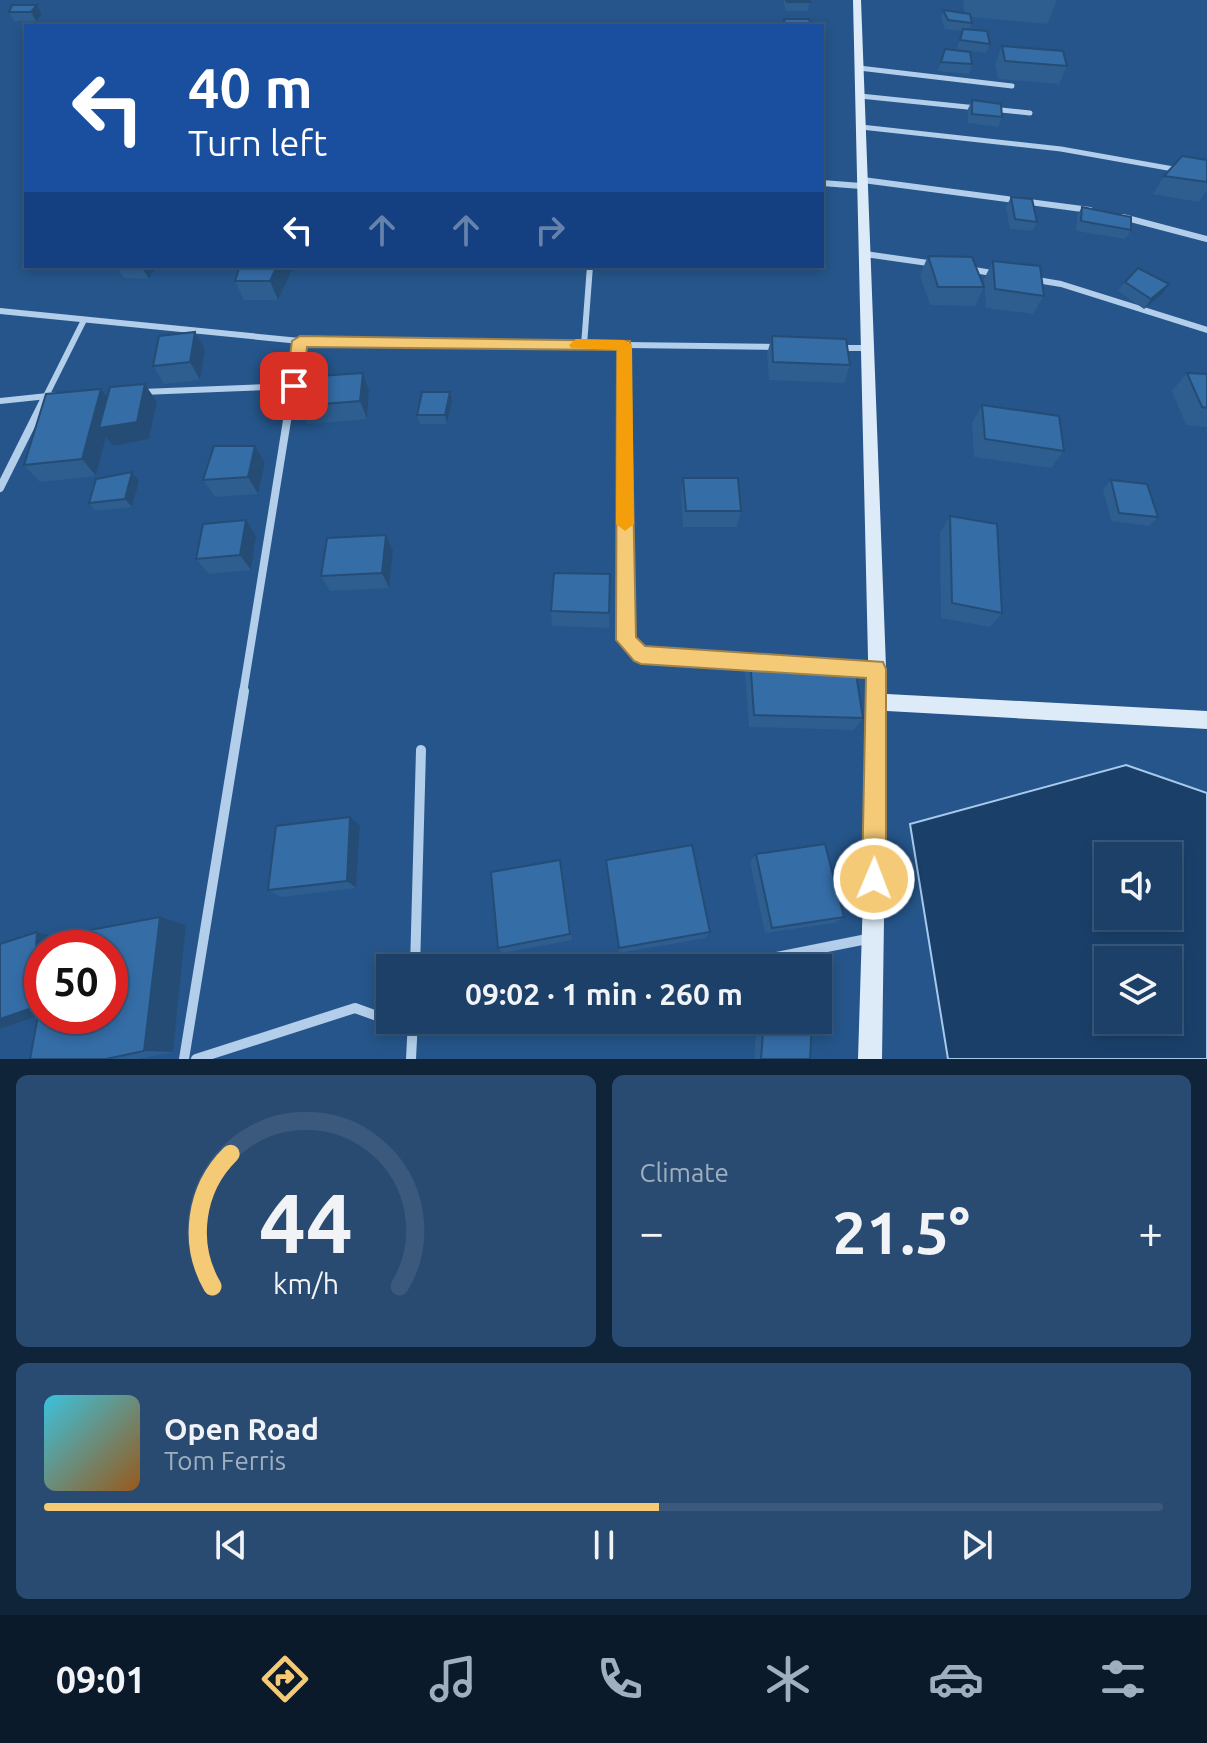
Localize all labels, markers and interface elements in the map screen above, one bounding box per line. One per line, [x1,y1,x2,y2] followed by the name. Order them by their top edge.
[56,56,160,160] icon: left
[188,56,313,119] text: 40 m
[188,122,327,163] text: Turn left
[276,208,320,252] icon: left
[360,208,404,252] icon: ahead
[444,208,488,252] icon: ahead
[528,208,572,252] icon: right
[260,352,328,420] pin
[272,364,316,408] icon: arrive
[832,837,916,921] position arrow
[1094,842,1182,1034] map controls
[1094,842,1182,930] button: sound
[24,930,128,1034] speed limit sign: 50
[1094,946,1182,1034] button: layers
[465,977,743,1011] text: 09:02 · 1 min · 260 m
[640,1158,729,1187] text: Climate
[259,1175,353,1269] text: 44
[833,1198,970,1265] text: 21.5°
[640,1207,664,1256] text: −
[1138,1207,1163,1256] text: +
[273,1267,339,1299] text: km/h
[164,1412,319,1446] text: Open Road
[164,1446,286,1475] text: Tom Ferris
[209,1523,253,1567] icon: previous
[582,1523,626,1567] icon: pause
[955,1523,999,1567] icon: next
[257,1651,313,1707] icon: directions
[425,1651,481,1707] icon: music
[592,1651,648,1707] icon: phone
[760,1651,816,1707] icon: climate
[928,1651,984,1707] icon: car
[1095,1651,1151,1707] icon: filters
[56,1659,146,1700] text: 09:01

